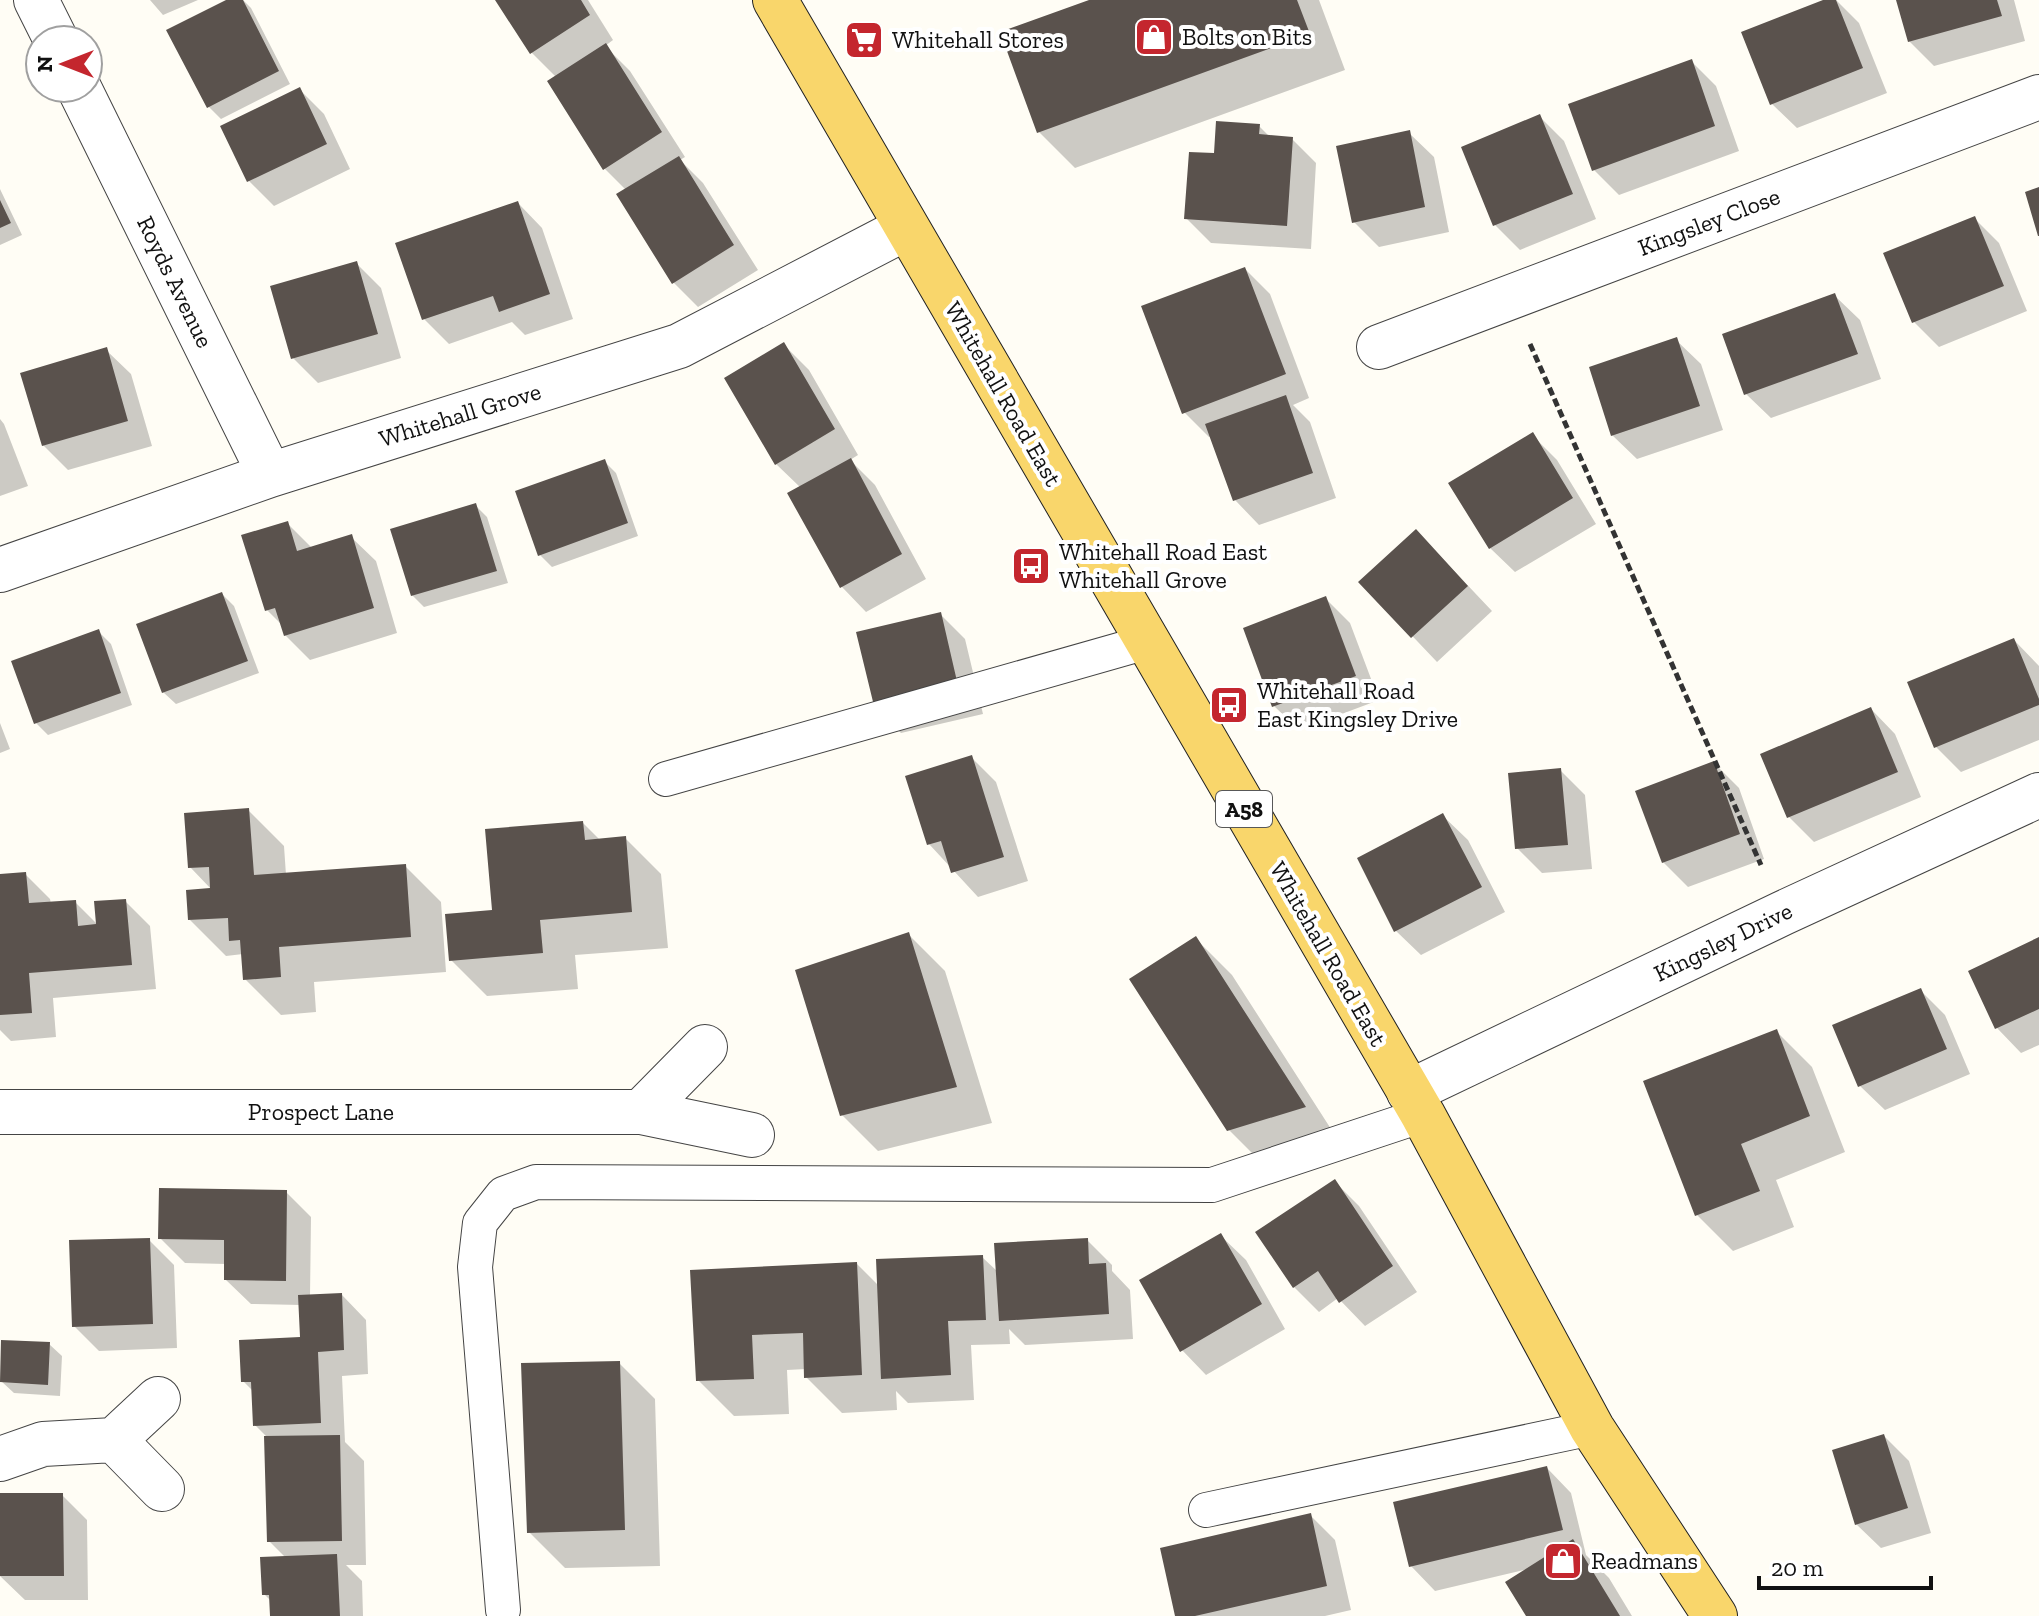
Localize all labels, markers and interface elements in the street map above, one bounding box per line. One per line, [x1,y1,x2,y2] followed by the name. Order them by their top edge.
[1133,16,1175,58] shop icon: Bolts on Bits
[843,19,885,61] supermarket icon: Whitehall Stores
[1182,22,1312,51] place label: Bolts on Bits
[24,24,104,104] north arrow
[892,25,1064,54] place label: Whitehall Stores
[31,55,58,72] text: N
[1634,181,1784,262] street label: Kingsley Close
[131,211,220,352] street label: Royds Avenue
[939,296,1068,491] street label: Whitehall Road East
[375,376,544,453] street label: Whitehall Grove
[1059,537,1267,594] place label: Whitehall Road East Whitehall Grove
[1010,545,1052,587] bus stop icon: Whitehall Road East Whitehall Grove
[1257,676,1458,733] place label: Whitehall Road East Kingsley Drive
[1208,684,1250,726] bus stop icon: Whitehall Road East Kingsley Drive
[1216,791,1272,827] road number: A58
[1264,856,1393,1051] street label: Whitehall Road East
[1649,896,1797,988] street label: Kingsley Drive
[248,1097,394,1126] street label: Prospect Lane
[1542,1540,1584,1582] shop icon: Readmans
[1759,1540,1931,1590] scale bar
[1591,1546,1698,1575] place label: Readmans
[1771,1553,1824,1582] text: 20 m

